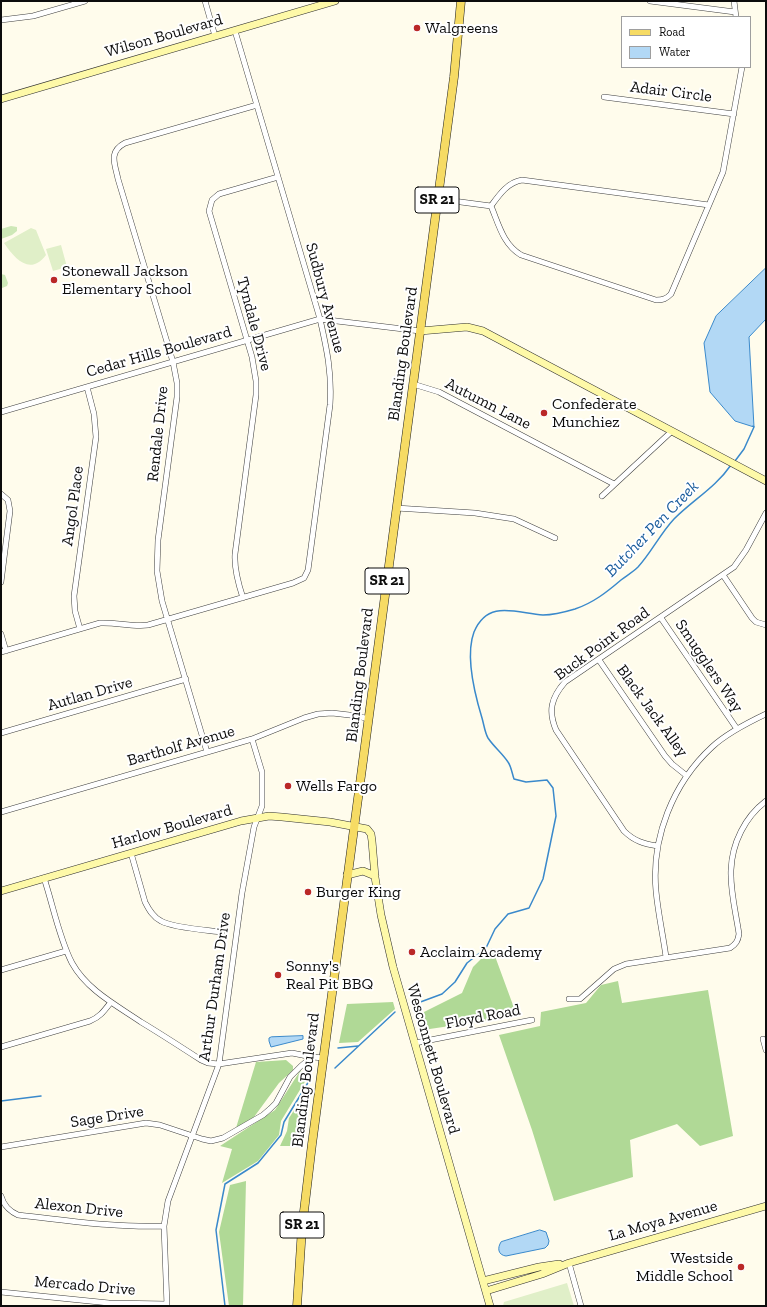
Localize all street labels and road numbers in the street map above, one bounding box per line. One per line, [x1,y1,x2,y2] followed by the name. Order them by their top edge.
[103,10,225,62] street label: Wilson Boulevard
[629,77,713,107] street label: Adair Circle
[415,187,459,213] road number: SR 21
[301,241,349,355] street label: Sudbury Avenue
[232,275,276,373] street label: Tyndale Drive
[384,286,422,422] street label: Blanding Boulevard
[84,322,234,382] street label: Cedar Hills Boulevard
[442,374,534,434] street label: Autumn Lane
[143,385,173,483] street label: Rendale Drive
[58,465,88,547] street label: Angol Place
[365,568,409,594] road number: SR 21
[551,603,653,685] street label: Buck Point Road
[342,607,378,743] street label: Blanding Boulevard
[671,616,747,716] street label: Smugglers Way
[612,661,692,761] street label: Black Jack Alley
[45,673,135,715] street label: Autlan Drive
[125,721,237,771] street label: Bartholf Avenue
[110,801,234,853] street label: Harlow Boulevard
[195,911,235,1063] street label: Arthur Durham Drive
[402,982,464,1136] street label: Wesconnett Boulevard
[444,1000,522,1034] street label: Floyd Road
[288,1012,324,1148] street label: Blanding Boulevard
[69,1102,145,1132] street label: Sage Drive
[34,1194,124,1222] street label: Alexon Drive
[607,1196,719,1246] street label: La Moya Avenue
[280,1212,324,1238] road number: SR 21
[34,1272,136,1300] street label: Mercado Drive

